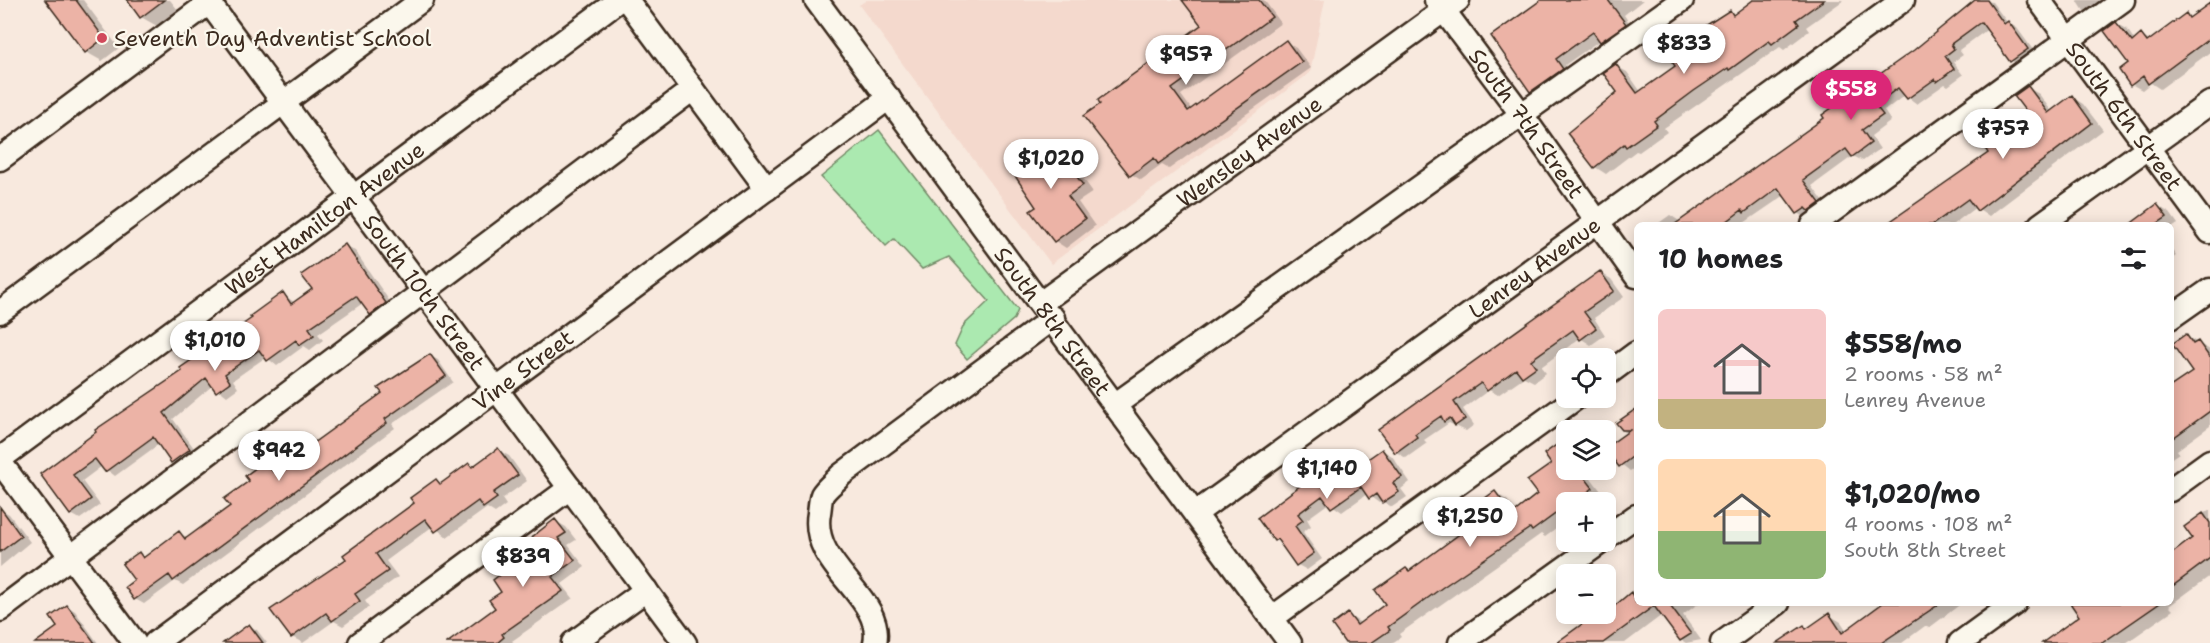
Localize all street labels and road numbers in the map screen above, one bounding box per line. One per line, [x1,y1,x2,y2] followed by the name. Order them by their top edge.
[2060,35,2189,196] street label: South 6th Street
[1462,42,1591,204] street label: South 7th Street
[1171,89,1328,214] street label: Wensley Avenue
[219,135,430,302] street label: West Hamilton Avenue
[357,208,492,376] street label: South 10th Street
[1463,210,1606,325] street label: Lenrey Avenue
[988,241,1117,402] street label: South 8th Street
[466,323,579,417] street label: Vine Street

